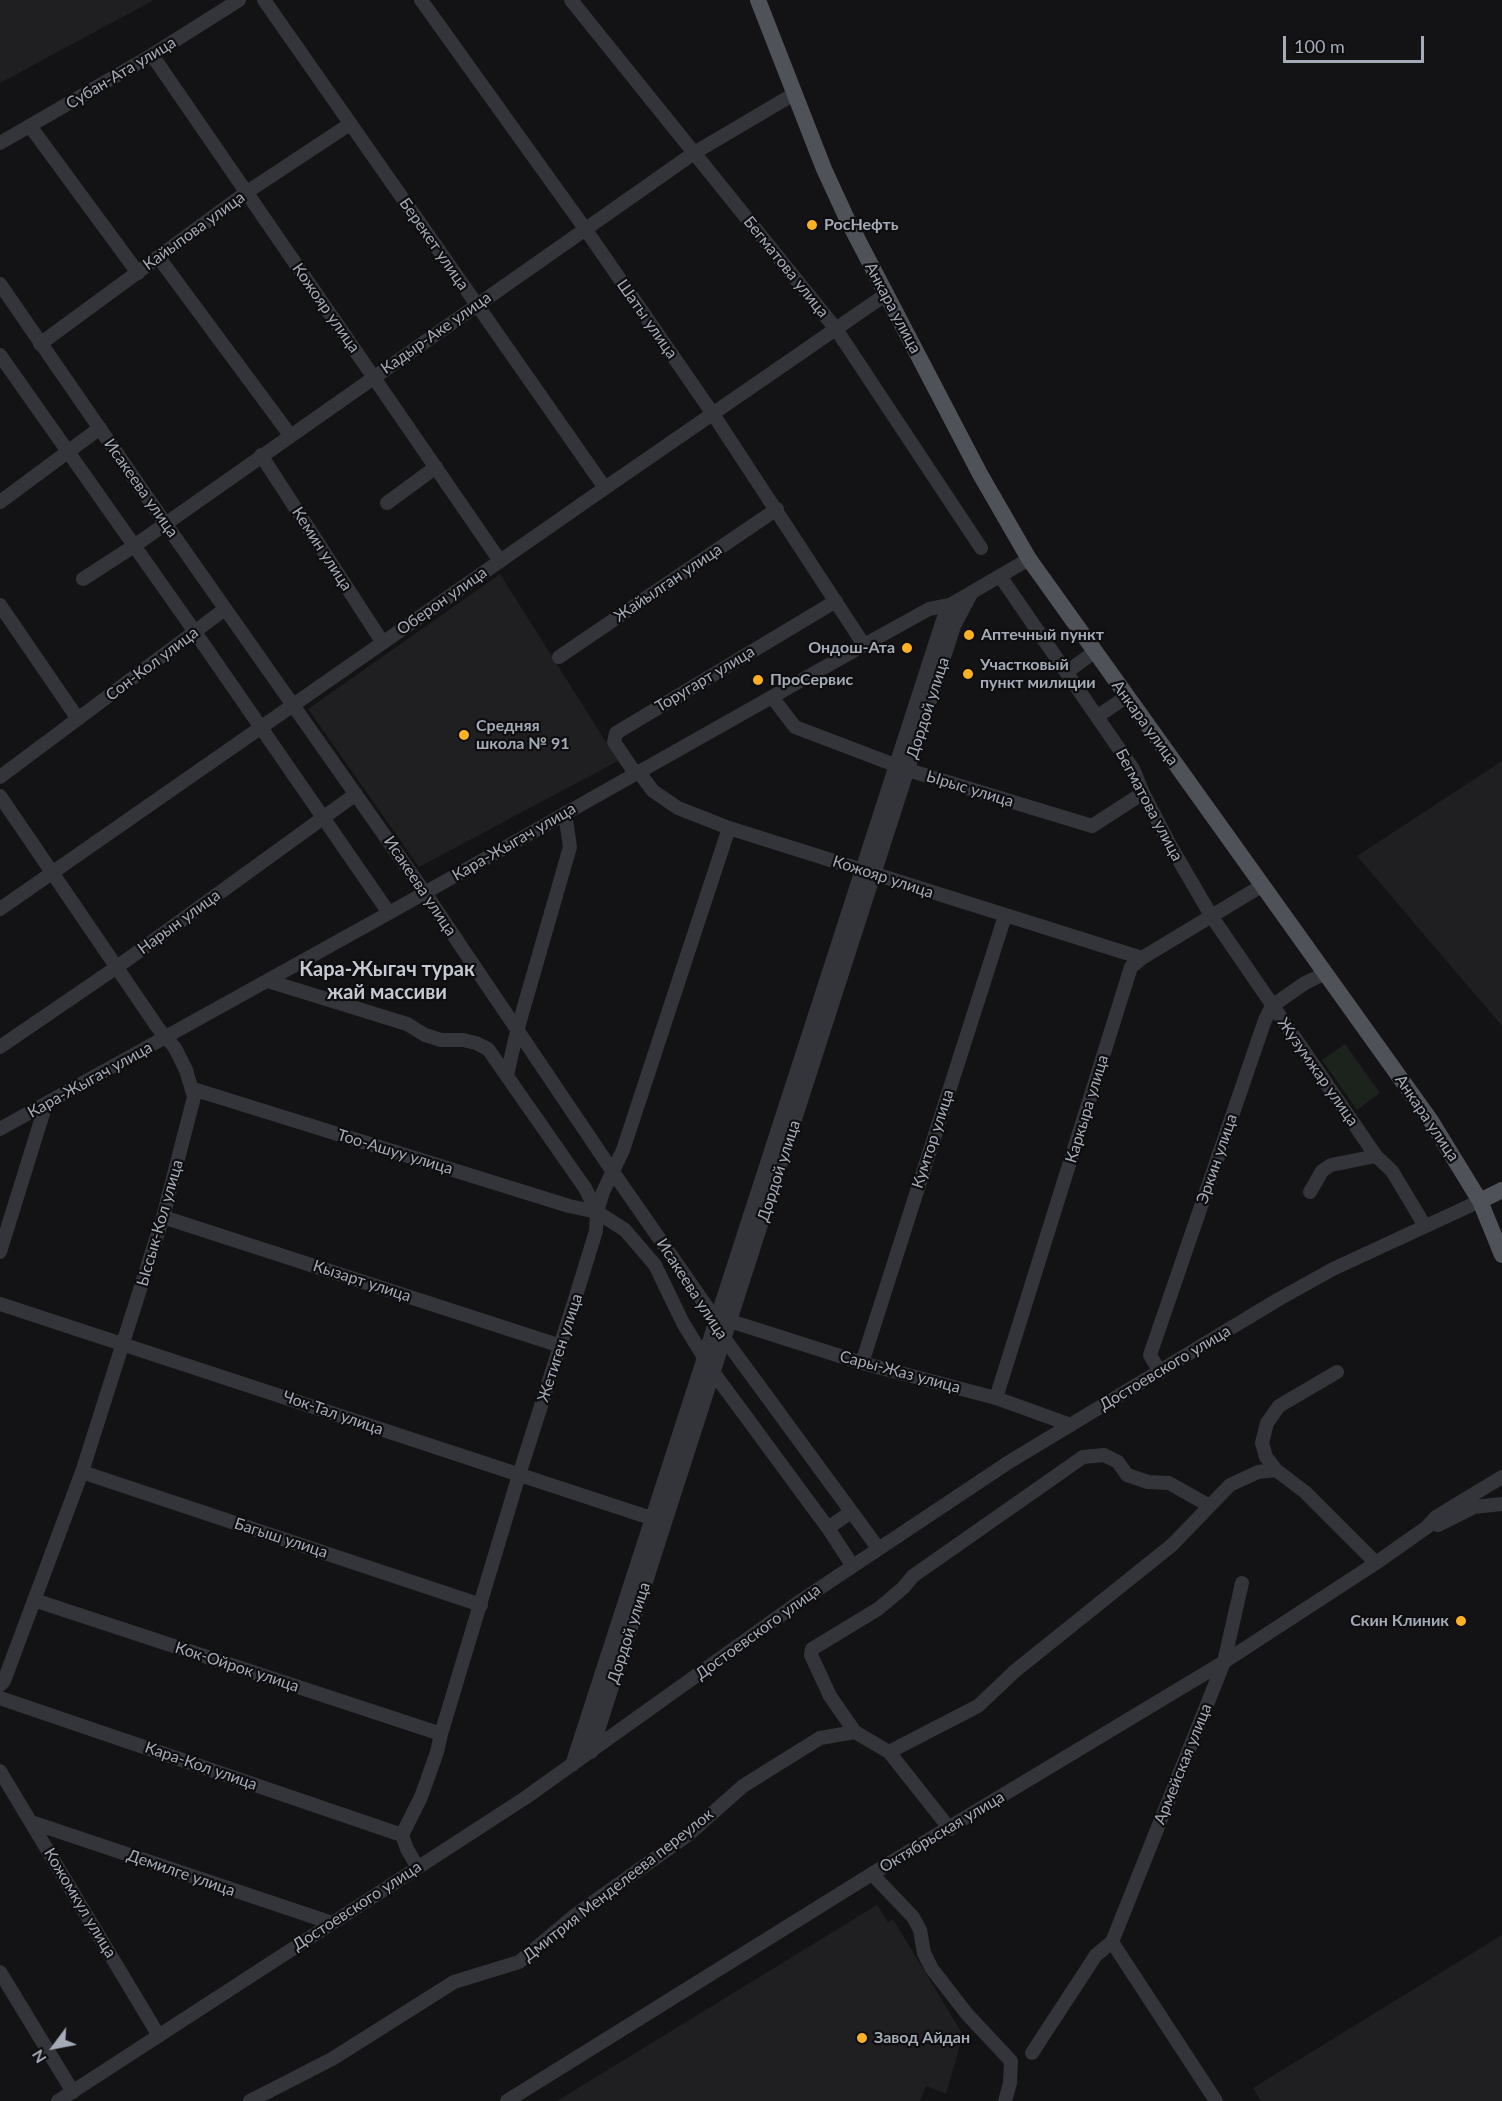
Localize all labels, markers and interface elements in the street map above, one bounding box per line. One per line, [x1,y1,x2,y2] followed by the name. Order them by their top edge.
[1286,24,1427,62] scale bar
[63,33,179,113] street label: Субан-Ата улица
[1294,35,1345,57] text: 100 m
[139,188,249,274] street label: Кайыпова улица
[395,194,473,294] street label: Берекет улица
[739,213,833,321] street label: Бегматова улица
[824,215,898,235] place label: РосНефть
[805,218,819,232] marker: РосНефть
[861,259,925,357] street label: Анкара улица
[288,260,364,356] street label: Кожояр улица
[613,276,681,362] street label: Шаты улица
[377,288,495,378] street label: Кадыр-Аке улица
[100,435,182,541] street label: Исакеева улица
[288,504,356,594] street label: Кемин улица
[610,540,726,626] street label: Жайылган улица
[393,563,491,639] street label: Оберон улица
[102,623,202,705] street label: Сон-Кол улица
[981,625,1104,645] place label: Аптечный пункт
[962,628,976,642] marker: Аптечный пункт
[808,638,895,658] place label: Ондош-Ата
[900,641,914,655] marker: Ондош-Ата
[652,642,758,716] street label: Торугарт улица
[903,655,953,761] street label: Дордой улица
[980,655,1096,693] place label: Участковый пункт милиции
[961,667,975,681] marker: Участковый пункт милиции
[770,670,853,690] place label: ПроСервис
[751,673,765,687] marker: ПроСервис
[1108,677,1182,769] street label: Анкара улица
[476,716,570,754] place label: Средняя школа № 91
[457,728,471,742] marker: Средняя школа № 91
[1111,746,1187,864] street label: Бегматова улица
[924,767,1016,811] street label: Ырыс улица
[449,799,579,885] street label: Кара-Жыгач улица
[380,833,460,939] street label: Исакеева улица
[830,852,936,902] street label: Кожояр улица
[134,886,224,958] street label: Нарын улица
[299,958,475,1005] district label: Кара-Жыгач турак жай массиви
[1273,1014,1363,1130] street label: Жузумжар улица
[24,1038,156,1122] street label: Кара-Жыгач улица
[1061,1053,1113,1165] street label: Каркыра улица
[1391,1071,1463,1165] street label: Анкара улица
[908,1087,958,1191] street label: Кумтор улица
[1193,1111,1241,1207] street label: Эркин улица
[754,1118,804,1224] street label: Дордой улица
[335,1125,455,1179] street label: Тоо-Ашуу улица
[133,1157,187,1289] street label: Ыссык-Кол улица
[652,1235,732,1343] street label: Исакеева улица
[311,1256,413,1306] street label: Кызарт улица
[533,1291,587,1405] street label: Жетиген улица
[1096,1321,1234,1415] street label: Достоевского улица
[838,1347,962,1397] street label: Сары-Жаз улица
[280,1387,386,1439] street label: Чок-Тал улица
[232,1514,330,1562] street label: Багыш улица
[604,1580,654,1686] street label: Дордой улица
[692,1580,824,1684] street label: Достоевского улица
[1350,1611,1449,1631] place label: Скин Клиник
[1454,1614,1468,1628] marker: Скин Клиник
[173,1638,301,1696] street label: Кок-Ойрок улица
[1150,1701,1216,1827] street label: Армейская улица
[142,1738,260,1794] street label: Кара-Кол улица
[876,1787,1008,1877] street label: Октябрьская улица
[519,1805,717,1965] street label: Дмитрия Менделеева переулок
[40,1845,120,1961] street label: Кожомкул улица
[125,1846,237,1900] street label: Демилге улица
[289,1857,425,1955] street label: Достоевского улица
[24,2017,84,2077] north arrow
[874,2028,970,2048] place label: Завод Айдан
[855,2031,869,2045] marker: Завод Айдан
[27,2047,50,2067] text: N

